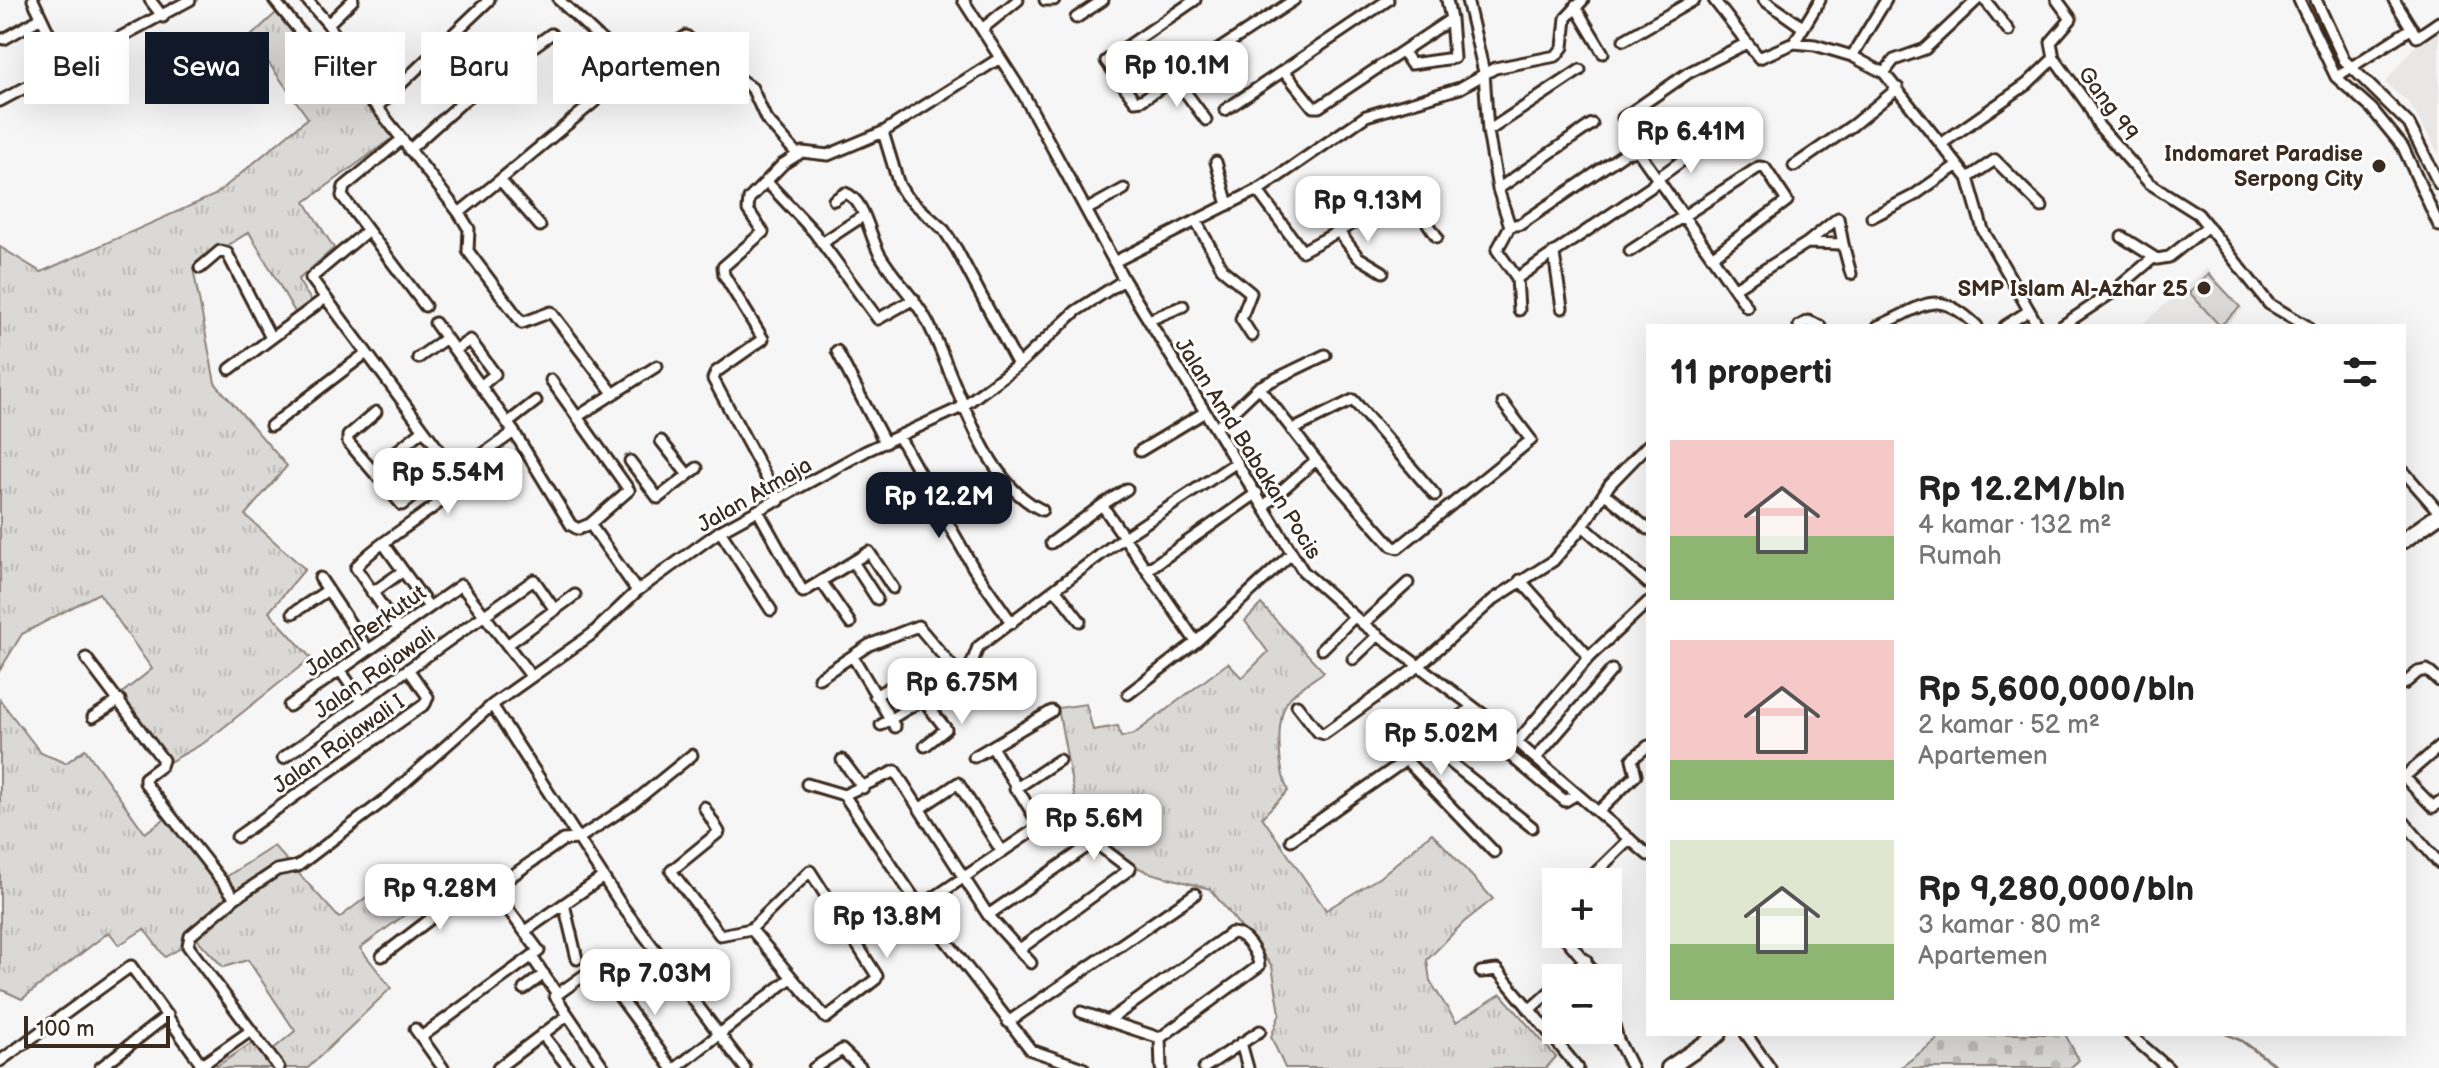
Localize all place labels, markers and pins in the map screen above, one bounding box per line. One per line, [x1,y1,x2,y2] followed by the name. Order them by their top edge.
[1094,41,1260,109] pin: Rp 10.1M
[1608,107,1774,175] pin: Rp 6.41M
[2164,141,2363,193] place label: Indomaret Paradise Serpong City
[2370,157,2388,175] marker: Indomaret Paradise Serpong City
[1285,176,1451,244] pin: Rp 9.13M
[1958,276,2188,303] place label: SMP Islam Al-Azhar 25
[2195,279,2213,297] marker: SMP Islam Al-Azhar 25
[365,448,531,516] pin: Rp 5.54M
[856,472,1022,540] pin: Rp 12.2M
[879,658,1045,726] pin: Rp 6.75M
[1358,709,1524,777] pin: Rp 5.02M
[1020,794,1168,862] pin: Rp 5.6M
[357,864,523,932] pin: Rp 9.28M
[804,892,970,960] pin: Rp 13.8M
[572,949,738,1017] pin: Rp 7.03M

